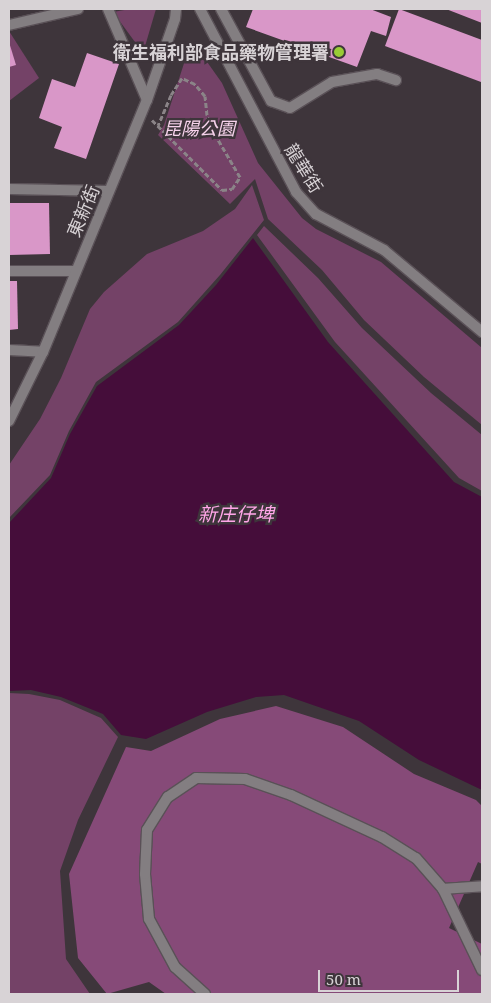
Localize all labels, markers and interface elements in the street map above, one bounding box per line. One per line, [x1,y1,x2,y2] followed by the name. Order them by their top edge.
[113,41,329,63] place label: 衛生福利部食品藥物管理署
[333,46,345,58] marker: 衛生福利部食品藥物管理署
[163,117,235,139] park label: 昆陽公園
[281,139,327,197] street label: 龍華街
[63,182,103,240] street label: 東新街
[198,504,274,526] water label: 新庄仔埤
[321,960,462,992] scale bar
[326,969,361,989] text: 50 m

